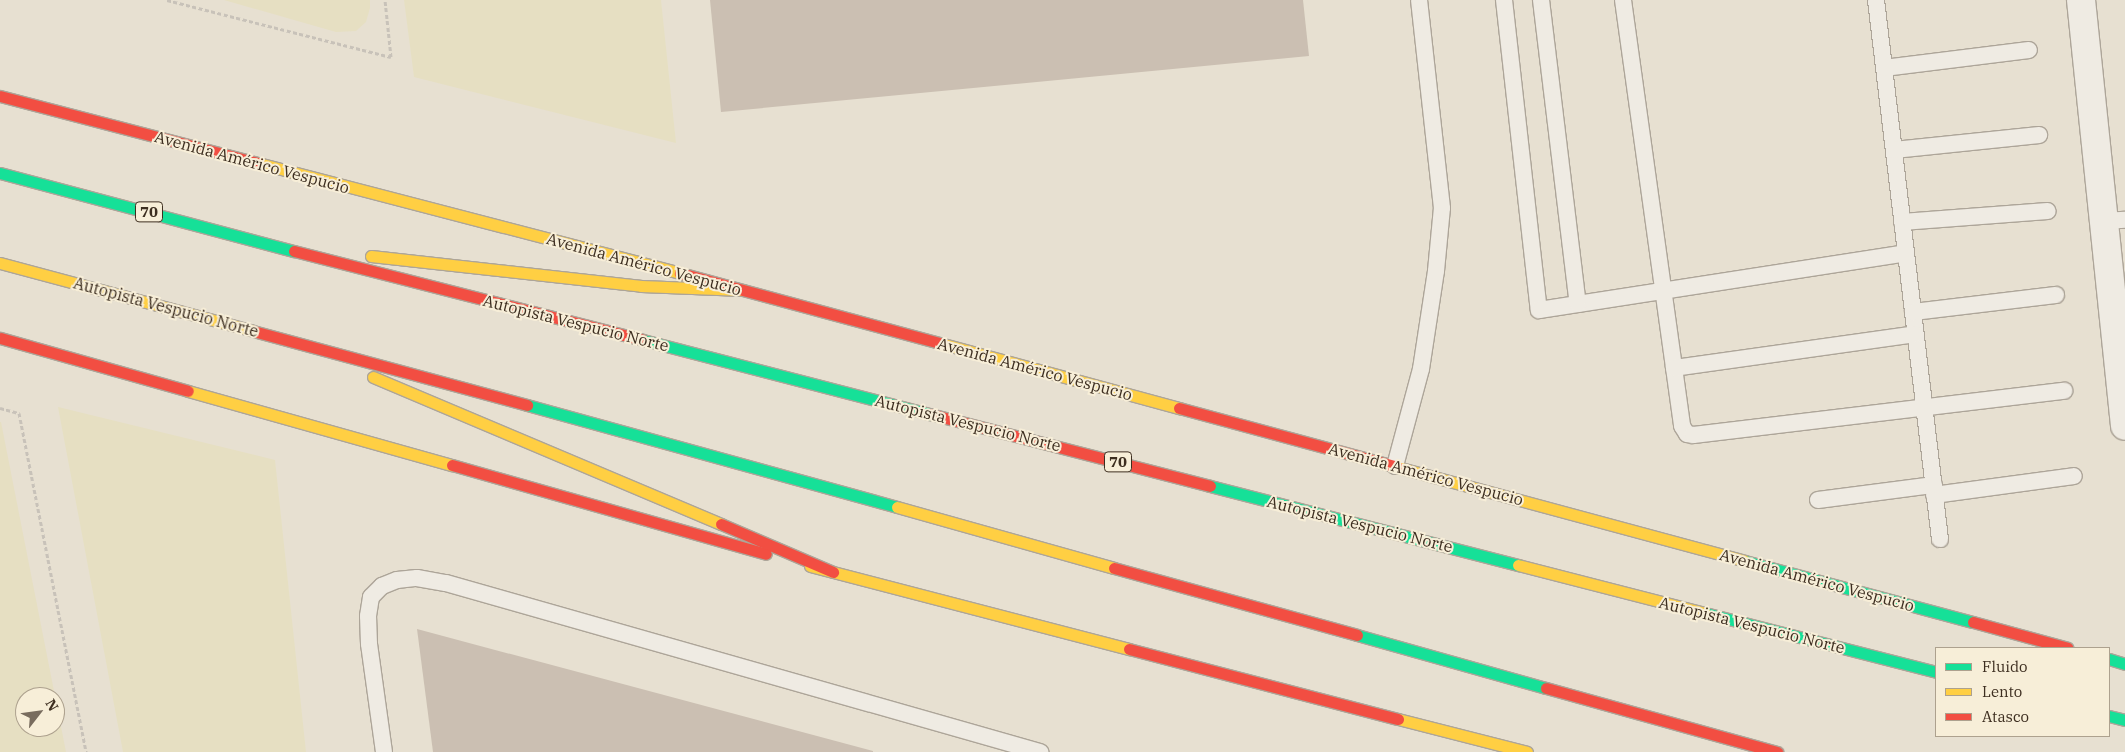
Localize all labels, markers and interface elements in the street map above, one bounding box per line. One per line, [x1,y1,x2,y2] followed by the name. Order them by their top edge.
[152,127,352,197] street label: Avenida Américo Vespucio
[134,200,164,224] road number: 70
[544,229,744,299] street label: Avenida Américo Vespucio
[71,273,261,341] street label: Autopista Vespucio Norte
[481,291,671,355] street label: Autopista Vespucio Norte
[935,334,1135,404] street label: Avenida Américo Vespucio
[873,391,1063,455] street label: Autopista Vespucio Norte
[1326,439,1526,509] street label: Avenida Américo Vespucio
[1103,450,1133,474] road number: 70
[1265,492,1455,556] street label: Autopista Vespucio Norte
[1717,545,1917,615] street label: Avenida Américo Vespucio
[1657,593,1847,657] street label: Autopista Vespucio Norte
[1935,647,2110,737] legend
[1982,657,2027,676] text: Fluido
[1982,682,2022,701] text: Lento
[15,687,65,737] north arrow
[42,696,63,714] text: N
[1982,707,2029,726] text: Atasco

